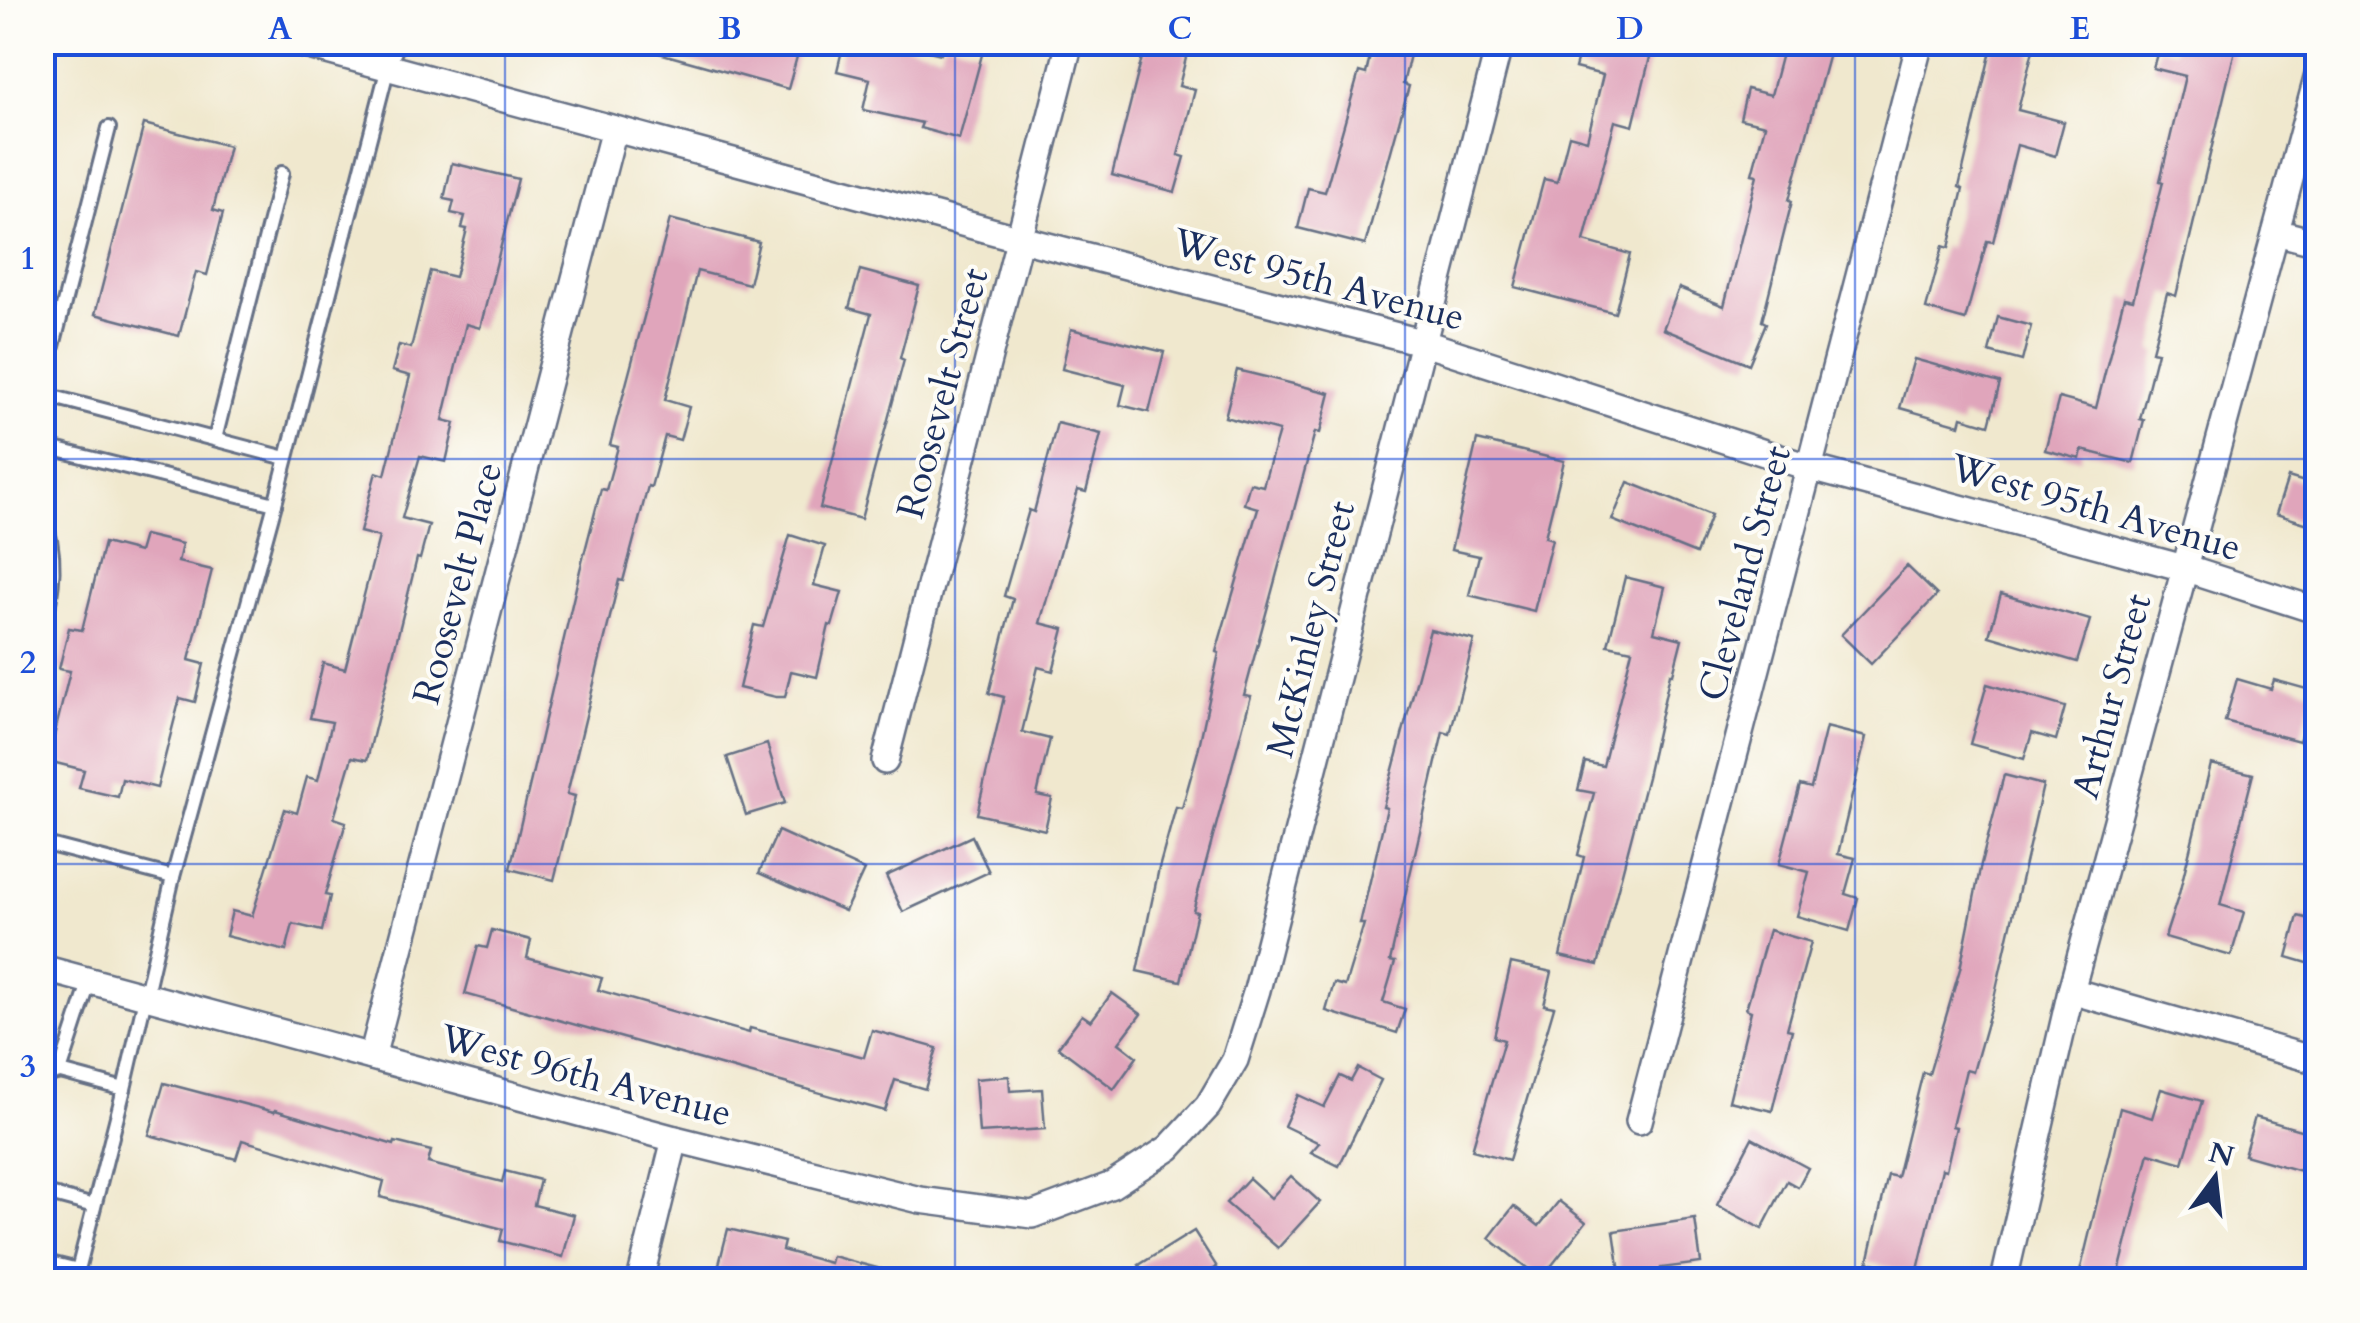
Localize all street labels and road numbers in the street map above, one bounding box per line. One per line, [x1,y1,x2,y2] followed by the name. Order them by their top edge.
[1166,216,1470,344] street label: West 95th Avenue
[885,262,1001,524] street label: Roosevelt Street
[1686,440,1804,707] street label: Cleveland Street
[1944,441,2247,574] street label: West 95th Avenue
[401,456,515,710] street label: Roosevelt Place
[1254,496,1368,763] street label: McKinley Street
[2060,588,2164,804] street label: Arthur Street
[433,1012,737,1140] street label: West 96th Avenue

